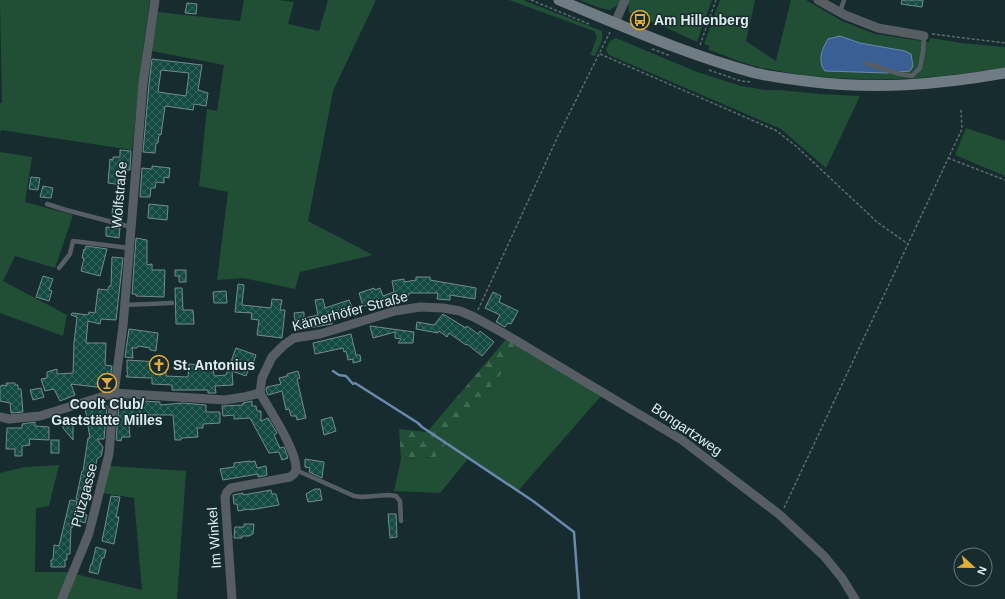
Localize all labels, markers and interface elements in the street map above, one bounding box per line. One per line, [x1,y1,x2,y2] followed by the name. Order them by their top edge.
[629,9,651,31] bus stop icon: Am Hillenberg
[654,12,749,28] place label: Am Hillenberg
[108,161,130,229] street label: Wolfstraße
[290,288,410,334] street label: Kämerhöfer Straße
[148,354,170,376] church icon: St. Antonius
[173,357,255,373] place label: St. Antonius
[96,372,118,394] bar icon: Coolt Club/ Gaststätte Milles
[51,396,163,428] place label: Coolt Club/ Gaststätte Milles
[649,400,725,458] street label: Bongartzweg
[68,461,100,529] street label: Pützgasse
[204,507,224,569] street label: Im Winkel
[953,547,993,587] north arrow
[975,565,989,577] text: N

